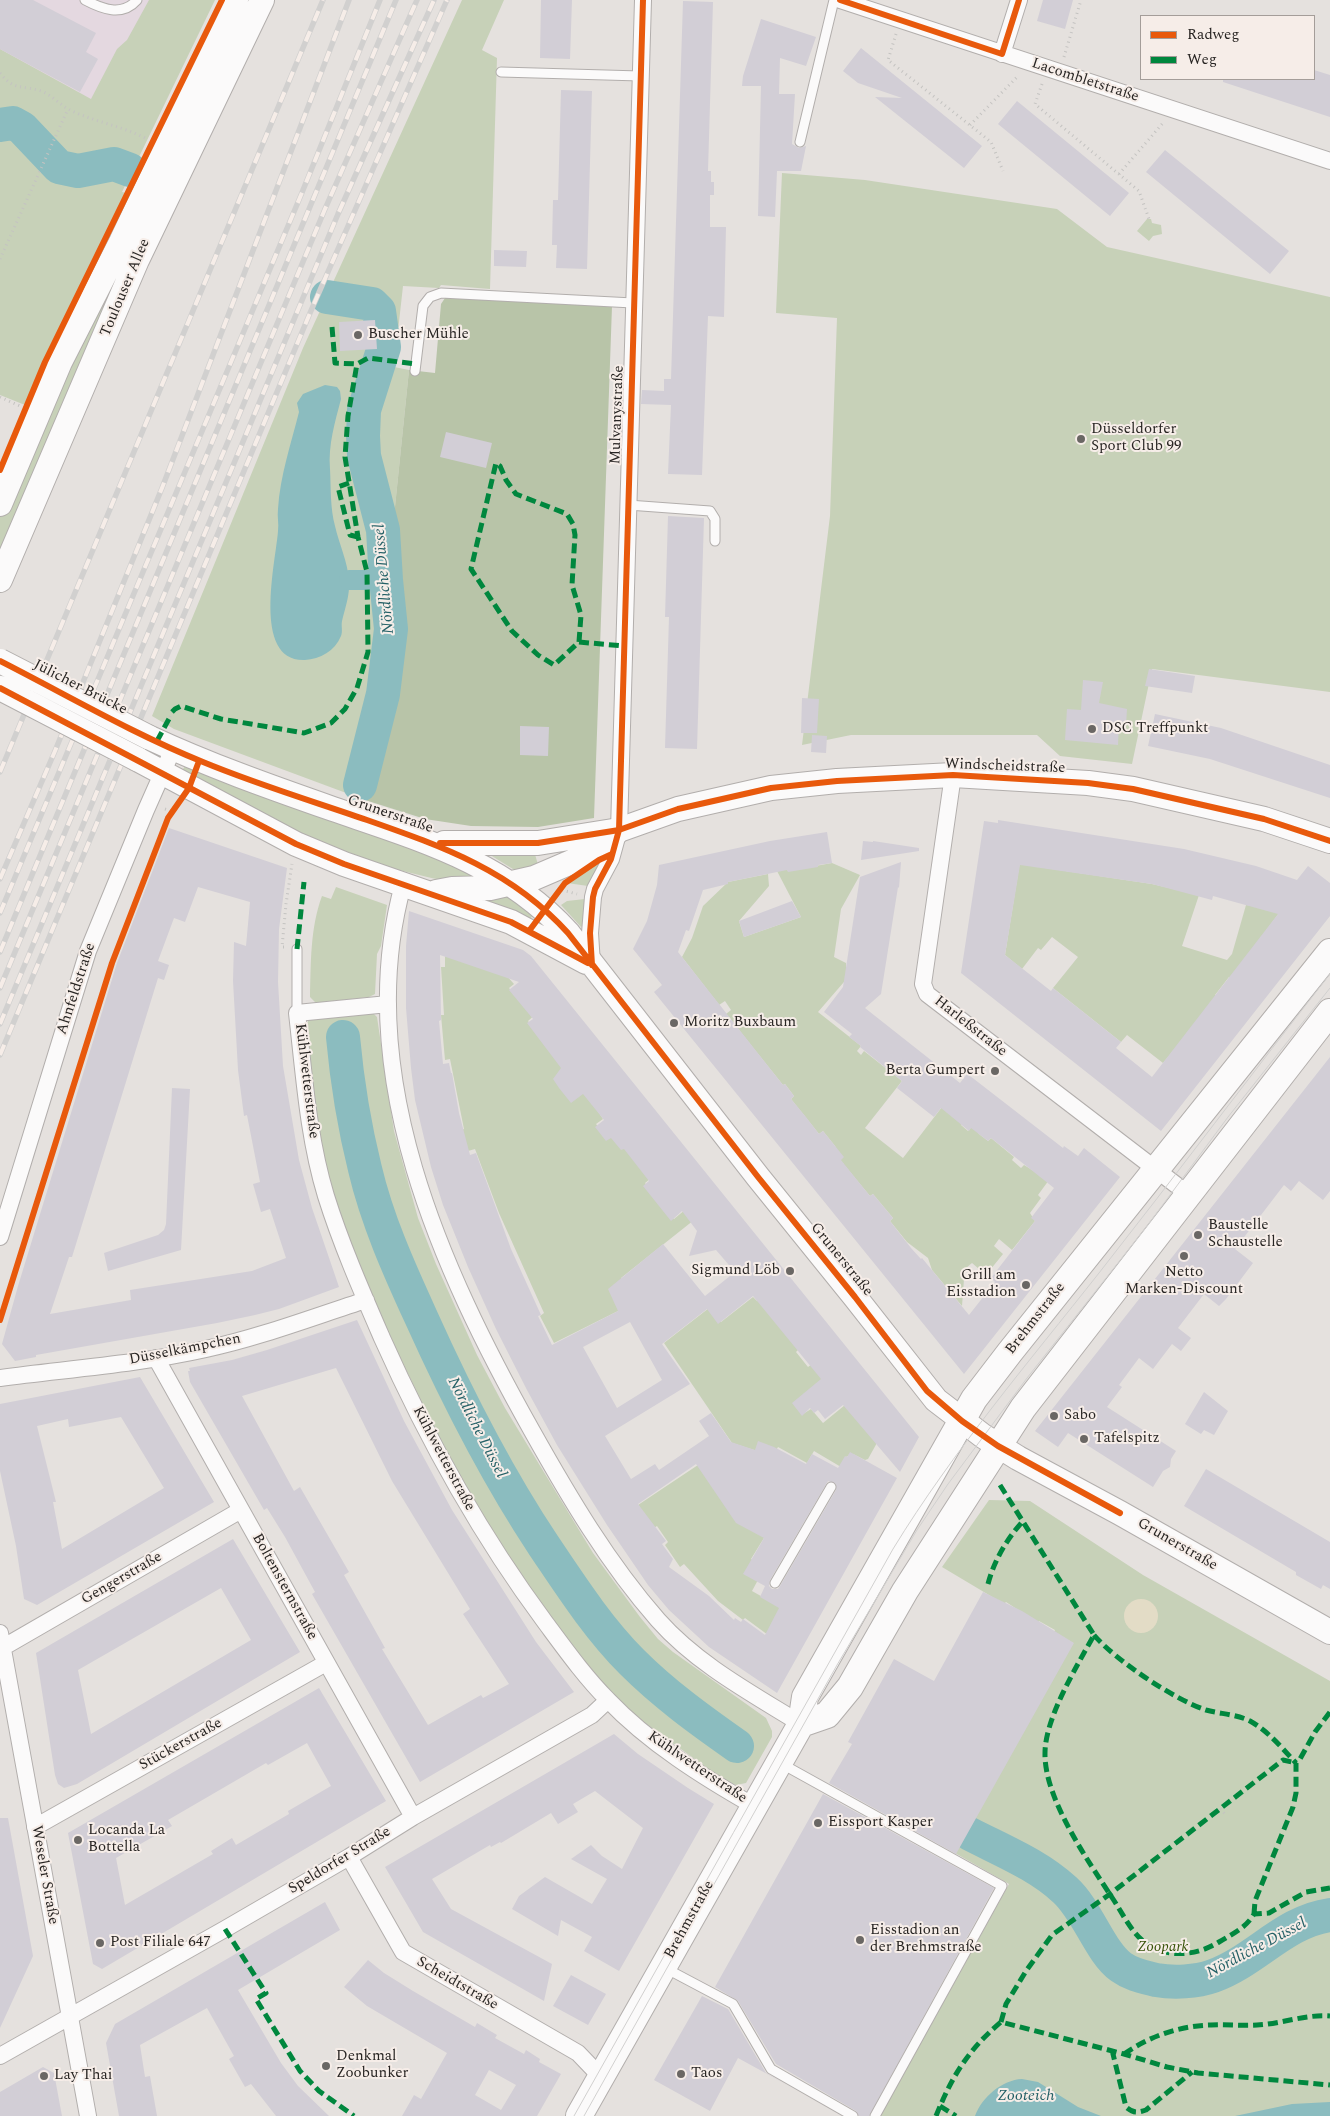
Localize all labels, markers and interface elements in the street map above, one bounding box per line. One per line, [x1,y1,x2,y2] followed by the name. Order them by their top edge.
[1140,15,1315,80] legend
[1187,23,1240,46] text: Radweg
[1187,48,1217,71] text: Weg
[1029,55,1141,107] street label: Lacombletstraße
[97,236,155,340] street label: Toulouser Allee
[368,326,469,344] place label: Buscher Mühle
[352,329,364,341] marker: Buscher Mühle
[607,365,629,465] street label: Mulvanystraße
[1091,421,1182,456] place label: Düsseldorfer Sport Club 99
[1075,433,1087,445] marker: Düsseldorfer Sport Club 99
[371,523,399,635] water label: Nördliche Düssel
[30,657,130,719] street label: Jülicher Brücke
[1102,720,1208,738] place label: DSC Treffpunkt
[1086,723,1098,735] marker: DSC Treffpunkt
[944,756,1066,778] street label: Windscheidstraße
[345,792,435,838] street label: Grunerstraße
[54,941,100,1037] street label: Ahnfeldstraße
[930,993,1010,1061] street label: Harleßstraße
[684,1014,796,1032] place label: Moritz Buxbaum
[668,1017,680,1029] marker: Moritz Buxbaum
[290,1022,322,1140] street label: Kühlwetterstraße
[885,1062,985,1080] place label: Berta Gumpert
[989,1065,1001,1077] marker: Berta Gumpert
[1208,1217,1283,1252] place label: Baustelle Schaustelle
[806,1220,876,1300] street label: Grunerstraße
[1192,1229,1204,1241] marker: Baustelle Schaustelle
[1178,1250,1190,1262] marker: Netto Marken-Discount
[691,1262,780,1280] place label: Sigmund Löb
[1125,1264,1243,1299] place label: Netto Marken-Discount
[784,1265,796,1277] marker: Sigmund Löb
[946,1267,1016,1302] place label: Grill am Eisstadion
[1002,1279,1070,1359] street label: Brehmstraße
[1020,1279,1032,1291] marker: Grill am Eisstadion
[128,1330,242,1370] street label: Düsselkämpchen
[442,1374,510,1482] water label: Nördliche Düssel
[408,1404,478,1514] street label: Kühlwetterstraße
[1064,1407,1096,1425] place label: Sabo
[1048,1410,1060,1422] marker: Sabo
[1094,1430,1160,1448] place label: Tafelspitz
[1078,1433,1090,1445] marker: Tafelspitz
[1134,1515,1220,1575] street label: Grunerstraße
[247,1531,321,1643] street label: Boltensternstraße
[78,1549,166,1609] street label: Gengerstraße
[136,1715,226,1775] street label: Stückerstraße
[644,1728,750,1808] street label: Kühlwetterstraße
[828,1814,933,1832] place label: Eissport Kasper
[812,1817,824,1829] marker: Eissport Kasper
[88,1822,165,1857] place label: Locanda La Bottella
[286,1823,394,1899] street label: Speldorfer Straße
[26,1824,62,1926] street label: Weseler Straße
[72,1834,84,1846] marker: Locanda La Bottella
[661,1878,719,1962] street label: Brehmstraße
[1204,1915,1310,1983] water label: Nördliche Düssel
[870,1922,982,1957] place label: Eisstadion an der Brehmstraße
[110,1934,211,1952] place label: Post Filiale 647
[854,1934,866,1946] marker: Eisstadion an der Brehmstraße
[94,1937,106,1949] marker: Post Filiale 647
[1137,1939,1189,1957] park label: Zoopark
[413,1953,501,2015] street label: Scheidtstraße
[336,2048,408,2083] place label: Denkmal Zoobunker
[320,2060,332,2072] marker: Denkmal Zoobunker
[691,2065,722,2083] place label: Taos
[54,2067,112,2085] place label: Lay Thai
[675,2068,687,2080] marker: Taos
[38,2070,50,2082] marker: Lay Thai
[997,2087,1055,2107] water label: Zooteich

